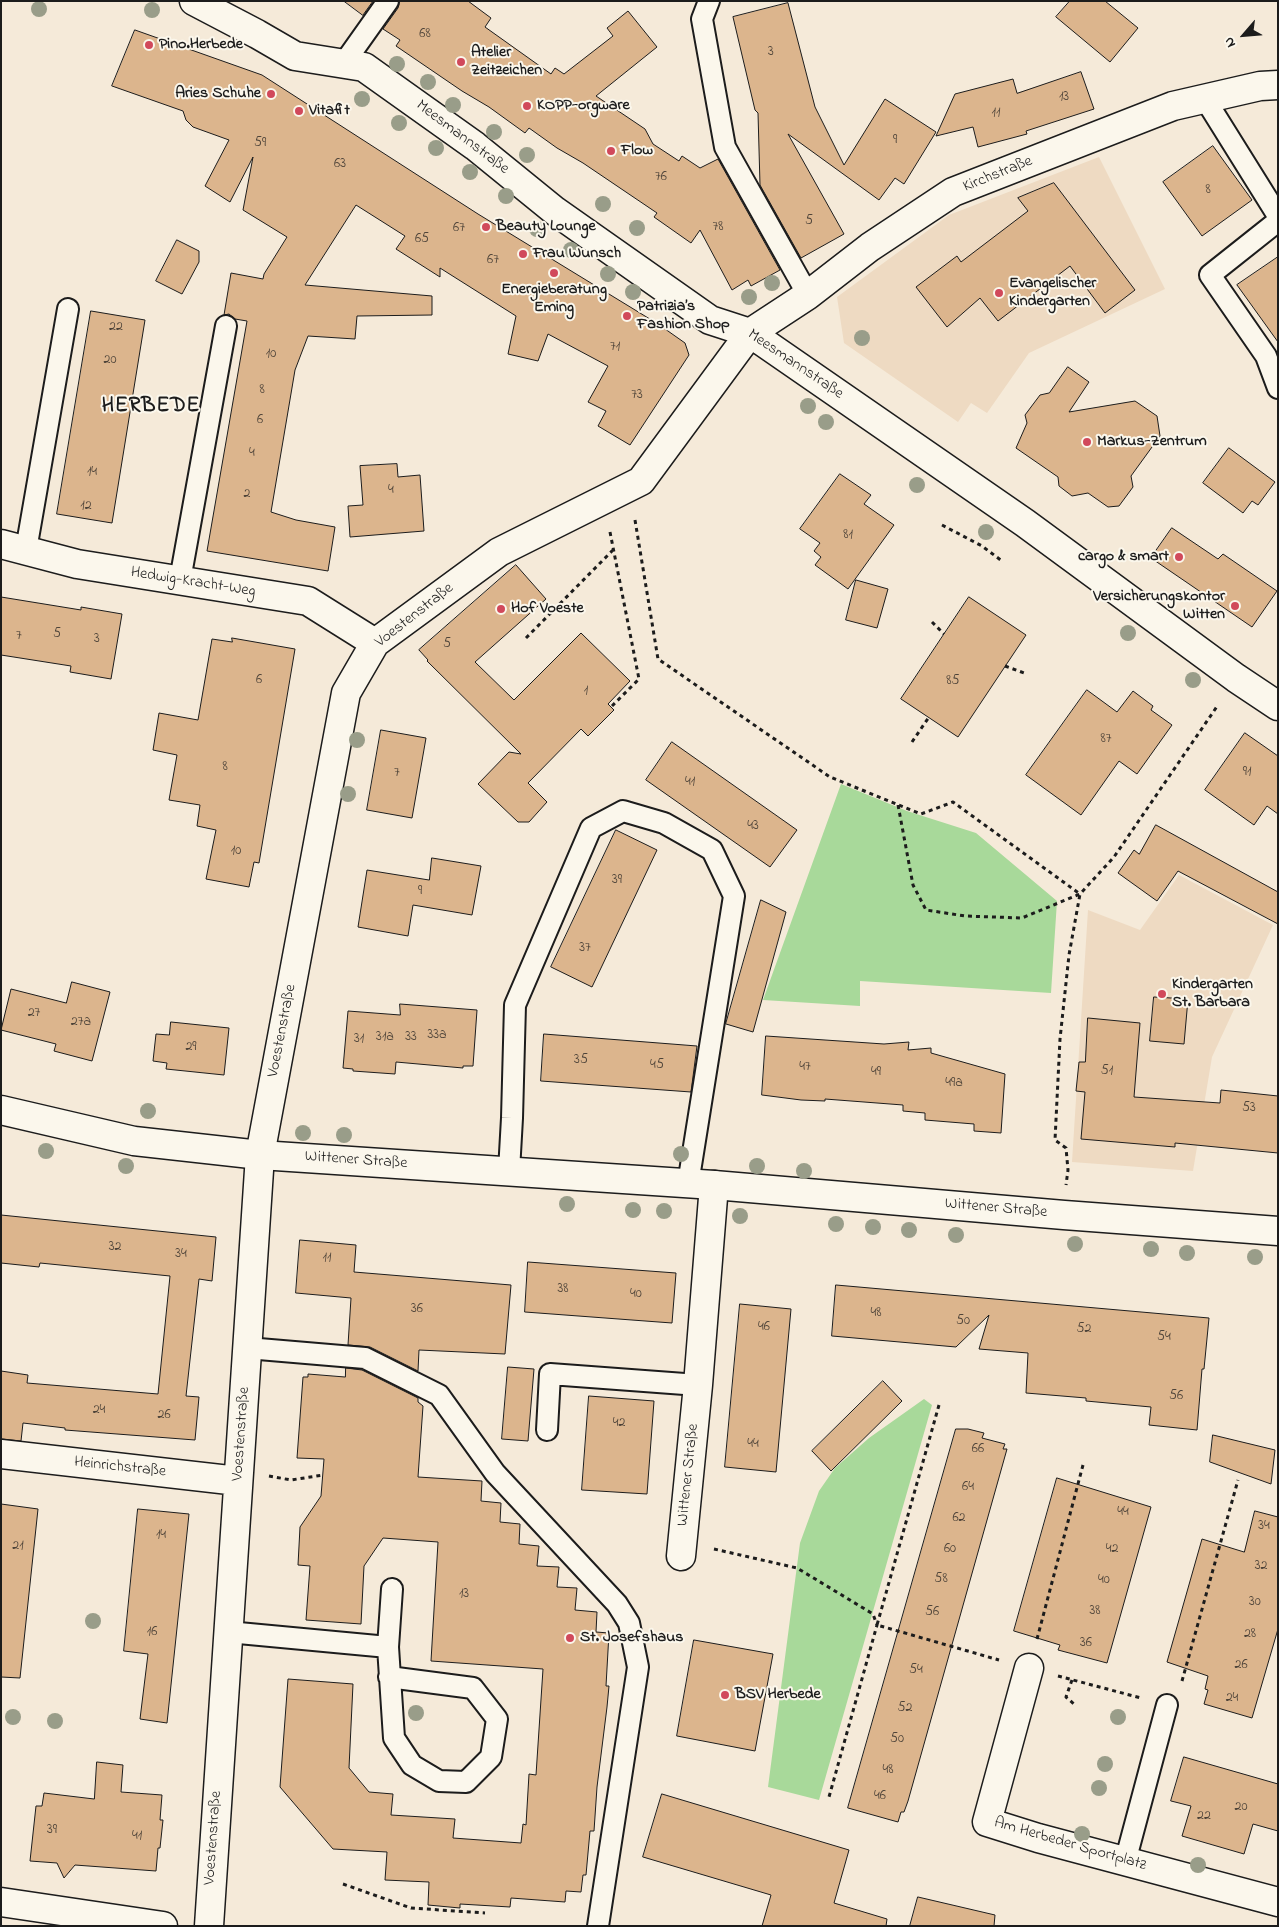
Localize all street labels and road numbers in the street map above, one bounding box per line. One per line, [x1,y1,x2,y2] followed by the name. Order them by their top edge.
[412,97,512,179] street label: Meesmannstraße
[961,152,1035,198] street label: Kirchstraße
[743,326,847,404] street label: Meesmannstraße
[129,564,257,602] street label: Hedwig-Kracht-Weg
[372,579,458,653] street label: Voestenstraße
[265,983,301,1079] street label: Voestenstraße
[304,1148,408,1174] street label: Wittener Straße
[944,1195,1048,1223] street label: Wittener Straße
[229,1386,255,1482] street label: Voestenstraße
[674,1423,704,1527] street label: Wittener Straße
[73,1454,167,1482] street label: Heinrichstraße
[201,1790,227,1886] street label: Voestenstraße
[992,1814,1148,1876] street label: Am Herbeder Sportplatz

